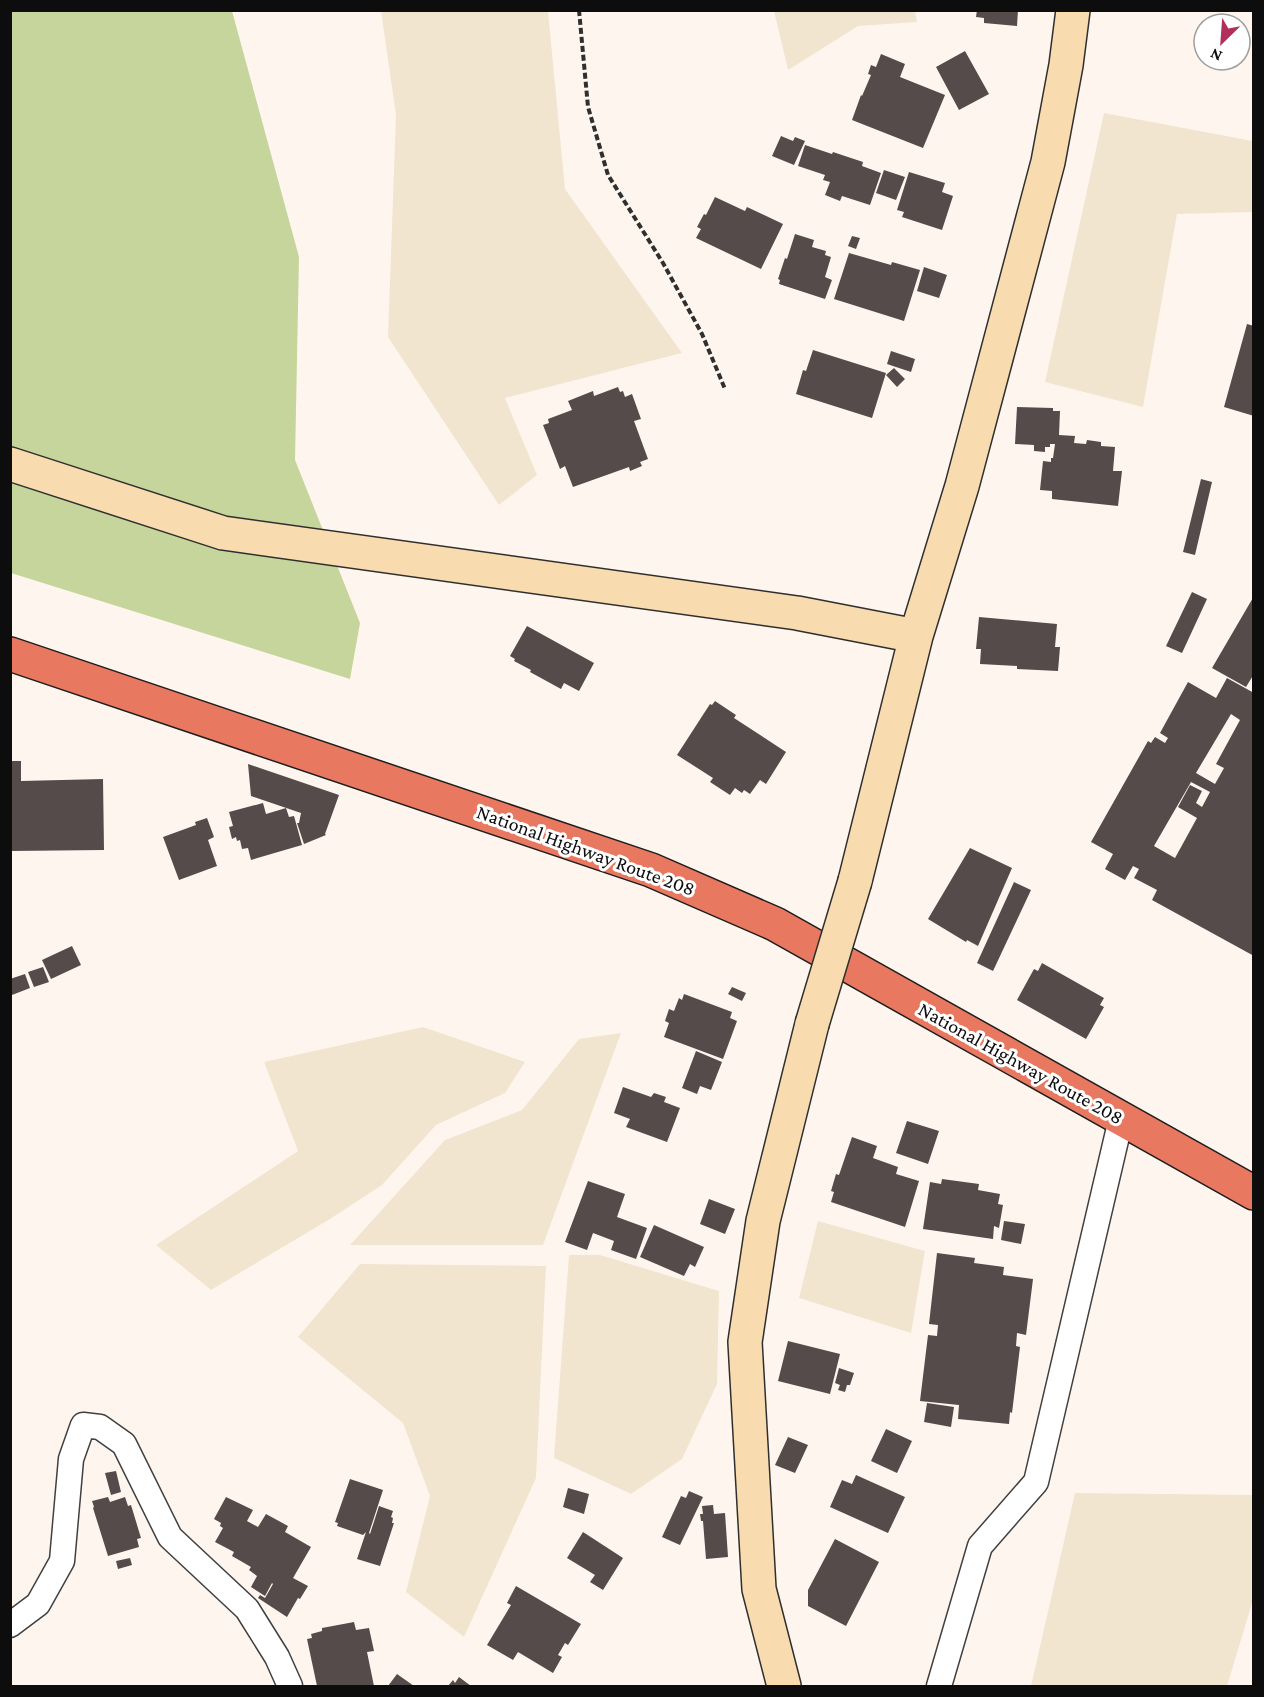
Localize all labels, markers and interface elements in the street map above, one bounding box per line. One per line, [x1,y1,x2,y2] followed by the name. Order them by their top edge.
[1192,12,1252,72] north arrow
[1207,45,1224,65] text: N
[474,800,698,901] street label: National Highway Route 208
[914,998,1127,1129] street label: National Highway Route 208

